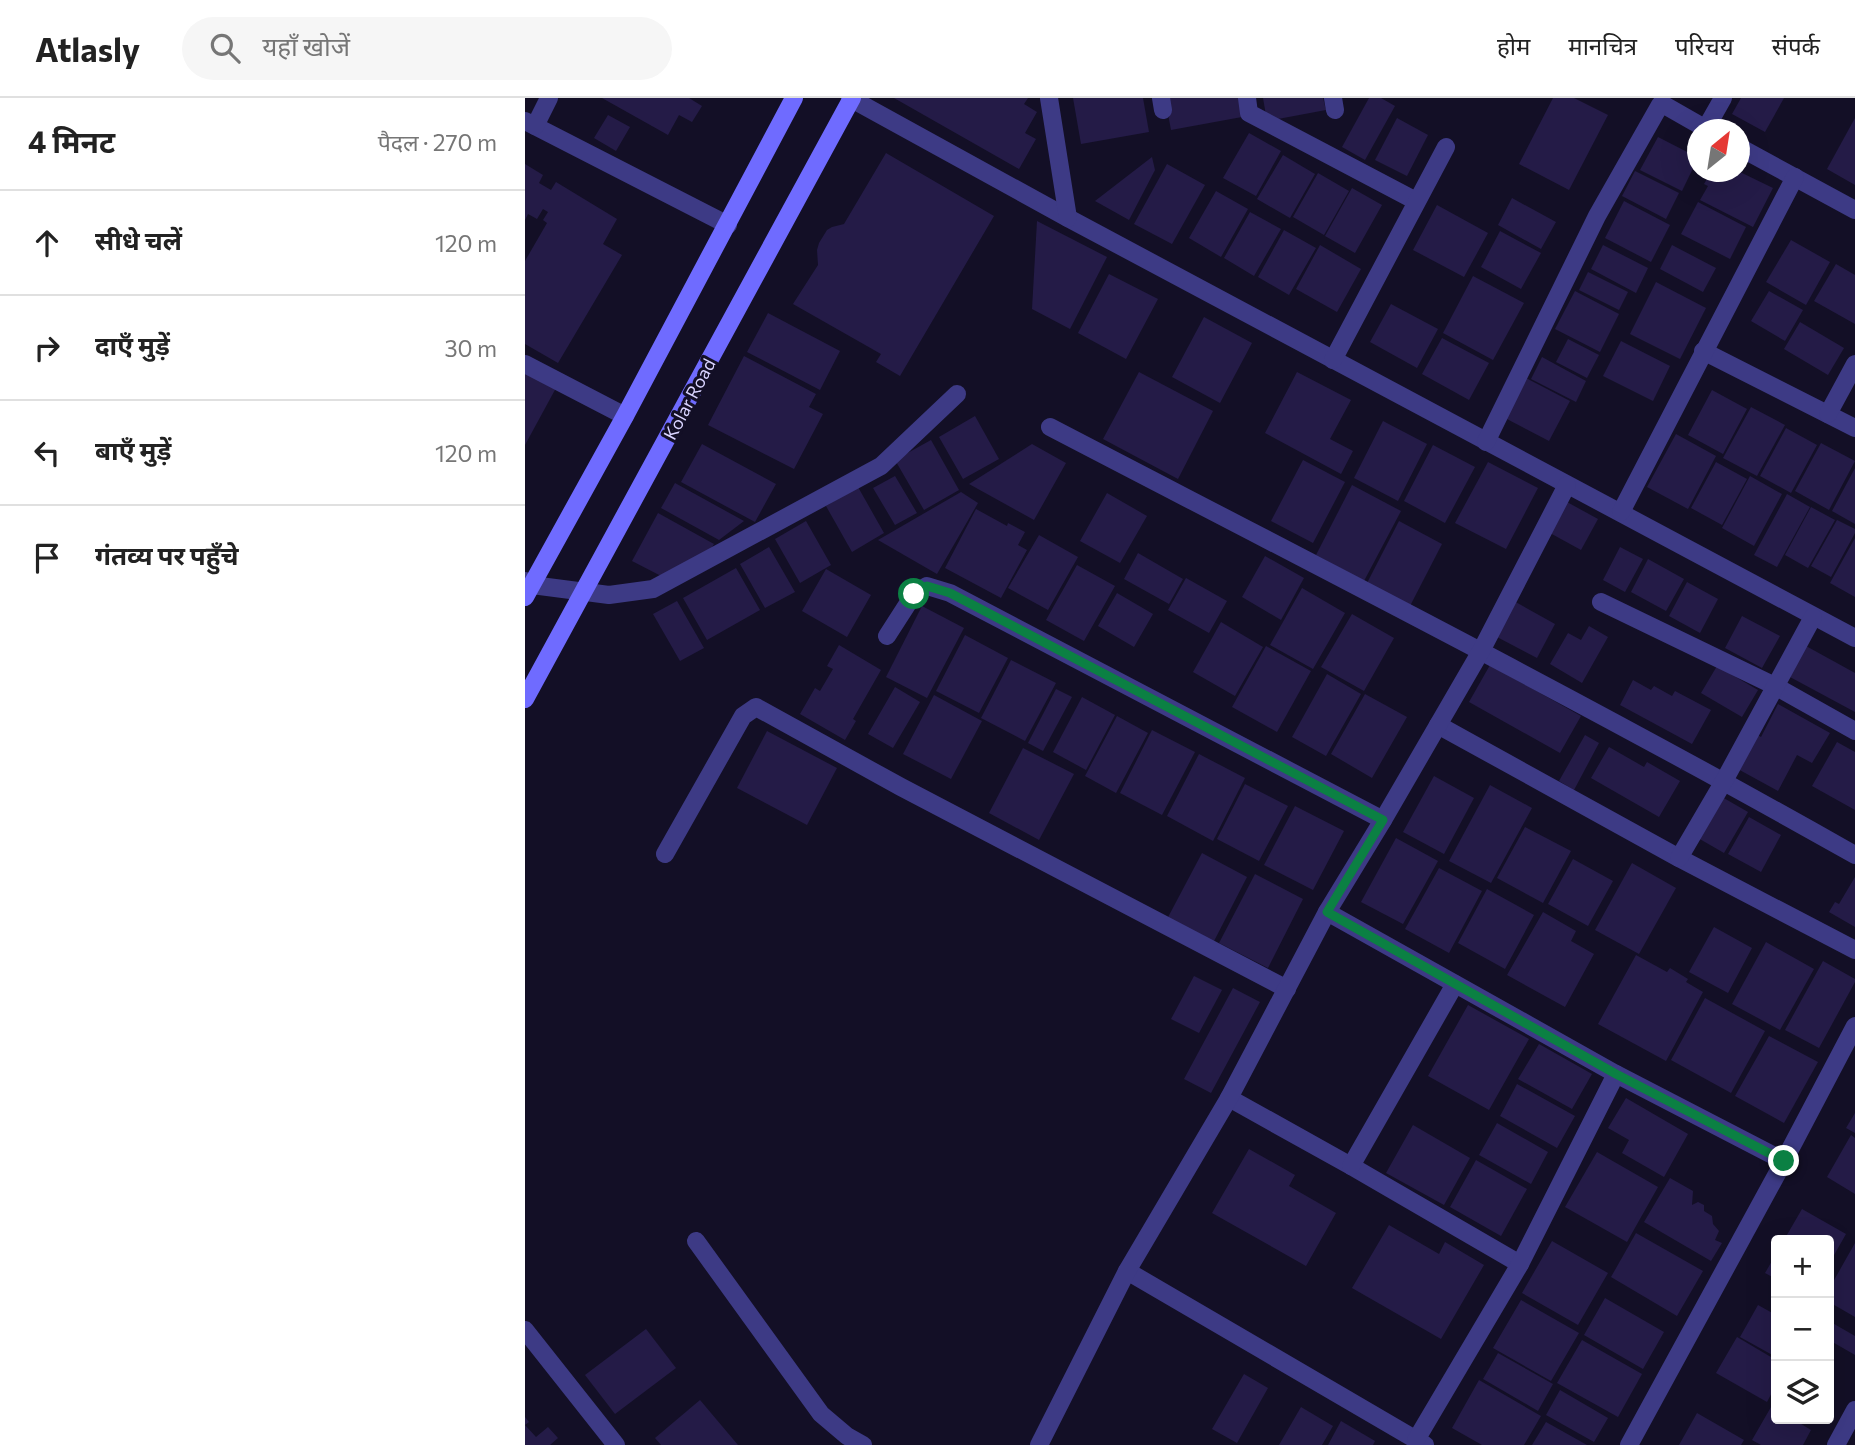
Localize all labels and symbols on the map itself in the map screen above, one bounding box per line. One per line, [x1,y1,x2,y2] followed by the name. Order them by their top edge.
[1687,119,1750,182] north arrow
[658,355,720,443] street label: Kolar Road
[898,578,929,609] route start
[1768,1145,1799,1176] route end

